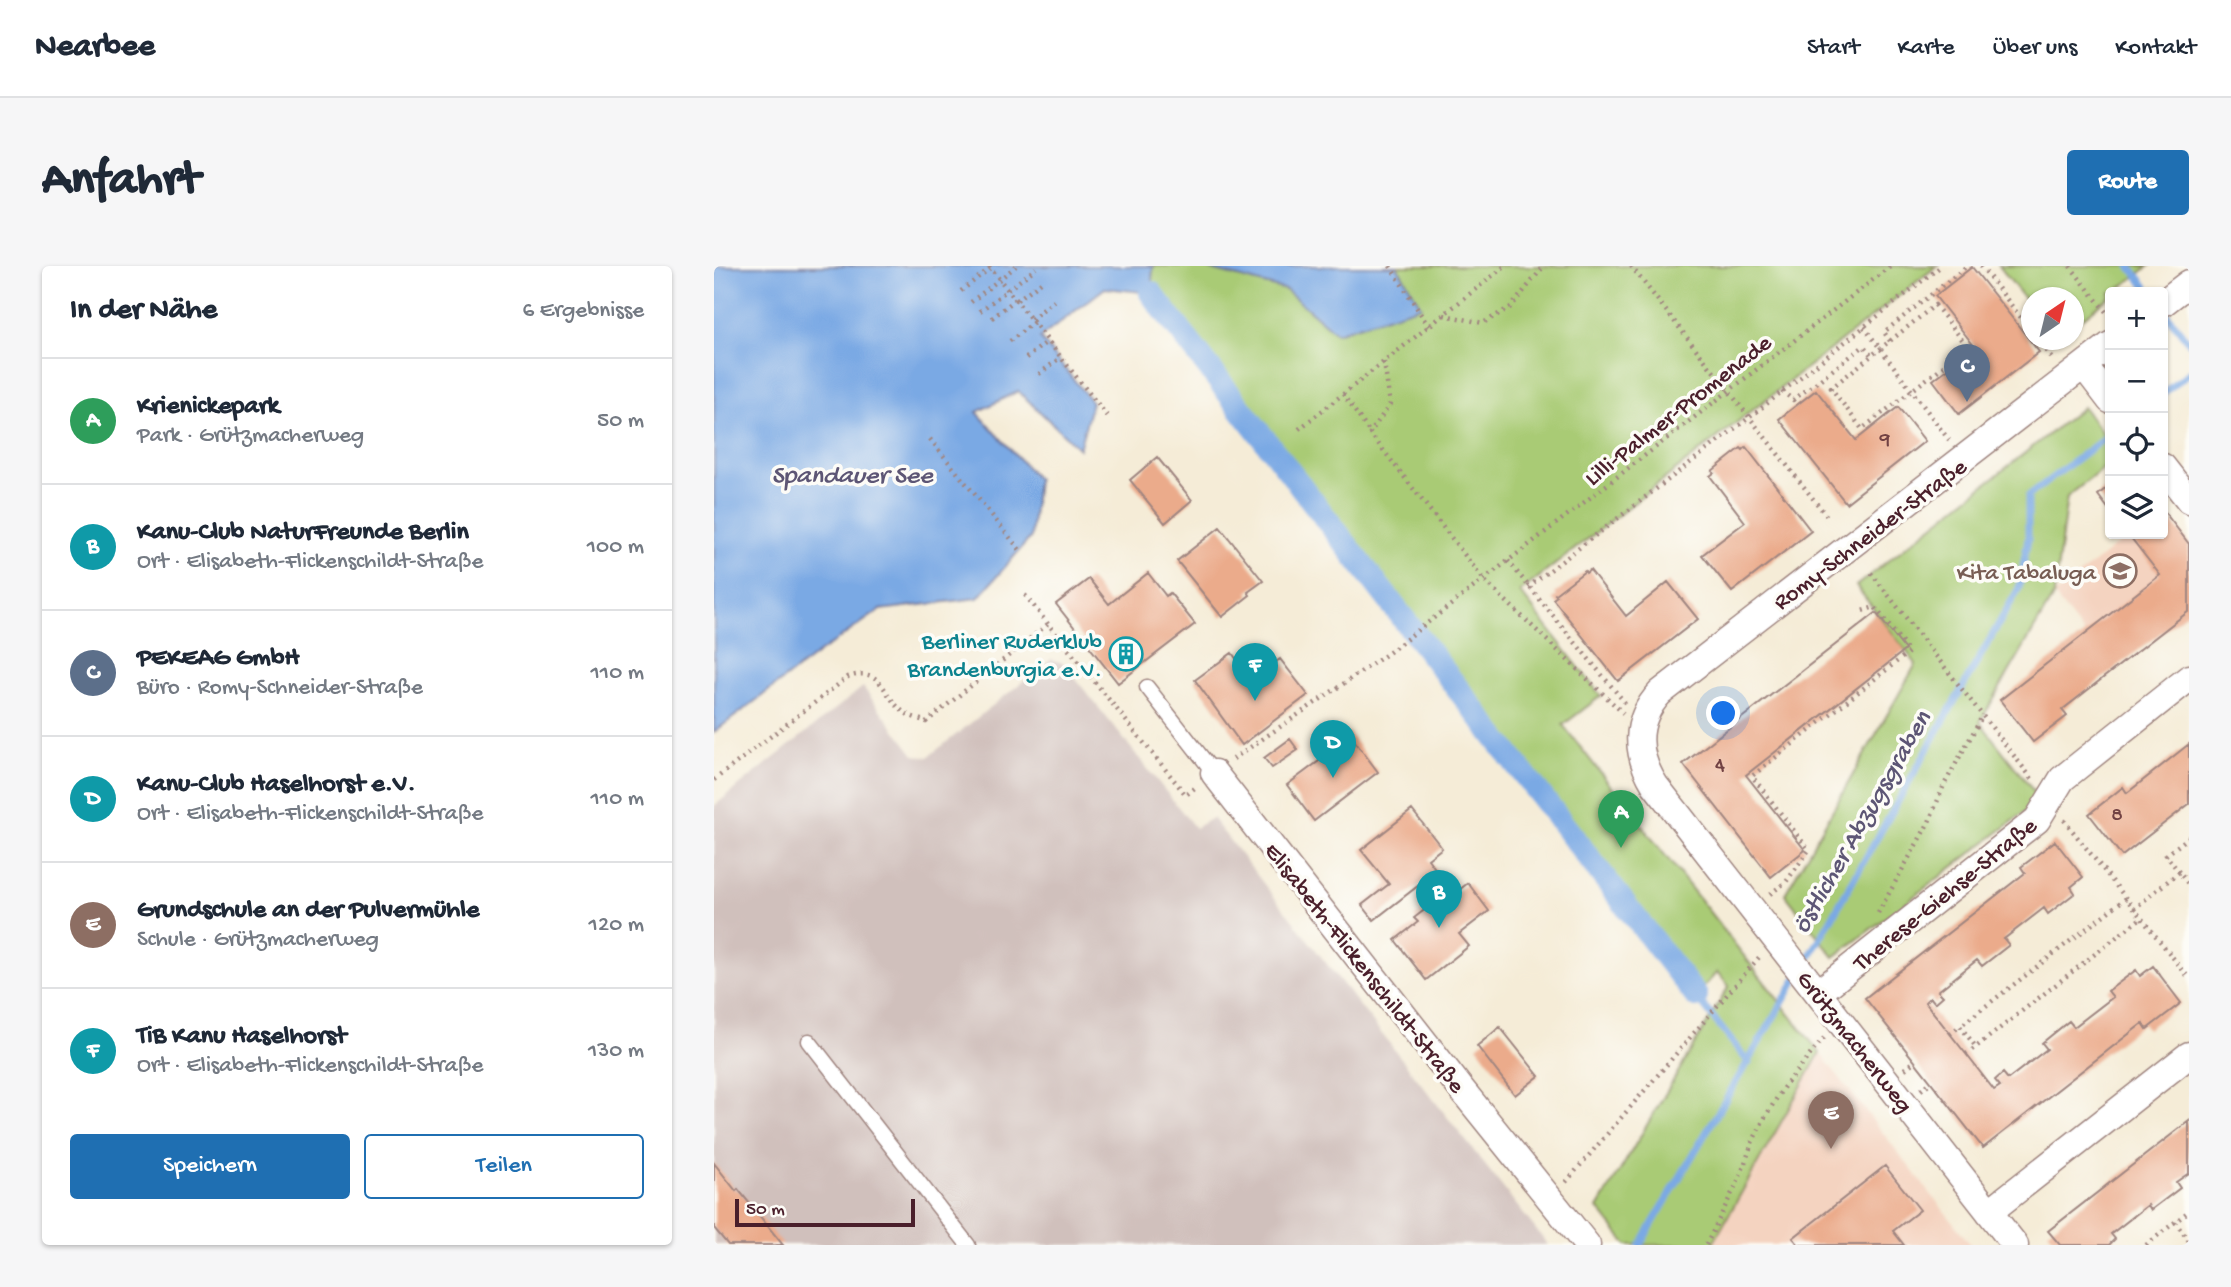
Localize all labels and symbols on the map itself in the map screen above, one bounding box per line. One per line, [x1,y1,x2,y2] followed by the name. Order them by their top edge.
[2021,287,2084,350] north arrow
[1580,329,1779,494] street label: Lilli-Palmer-Promenade
[1944,344,1990,402] pin: C
[1879,429,1891,454] house number: 9
[1769,453,1974,618] street label: Romy-Schneider-Straße
[771,462,934,493] water label: Spandauer See
[2101,552,2139,590] school or university icon: Kita Tabaluga
[1957,560,2097,589] place label: Kita Tabaluga
[907,629,1102,686] place label: Berliner Ruderklub Brandenburgia e.V.
[1107,635,1145,673] building icon: Berliner Ruderklub Brandenburgia e.V.
[1232,643,1278,701] pin: F
[1706,696,1740,730] your location
[1788,706,1941,940] water label: östlicher Abzugsgraben
[1310,720,1356,778] pin: D
[1715,754,1725,779] house number: 4
[1598,790,1644,848] pin: A
[2111,804,2123,829] house number: 8
[1847,812,2044,980] street label: Therese-Giehse-Straße
[1256,838,1470,1101] street label: Elisabeth-Flickenschildt-Straße
[1416,870,1462,928] pin: B
[1789,966,1918,1120] street label: Grützmacherweg
[1808,1091,1854,1149] pin: E
[735,1196,915,1228] scale bar

